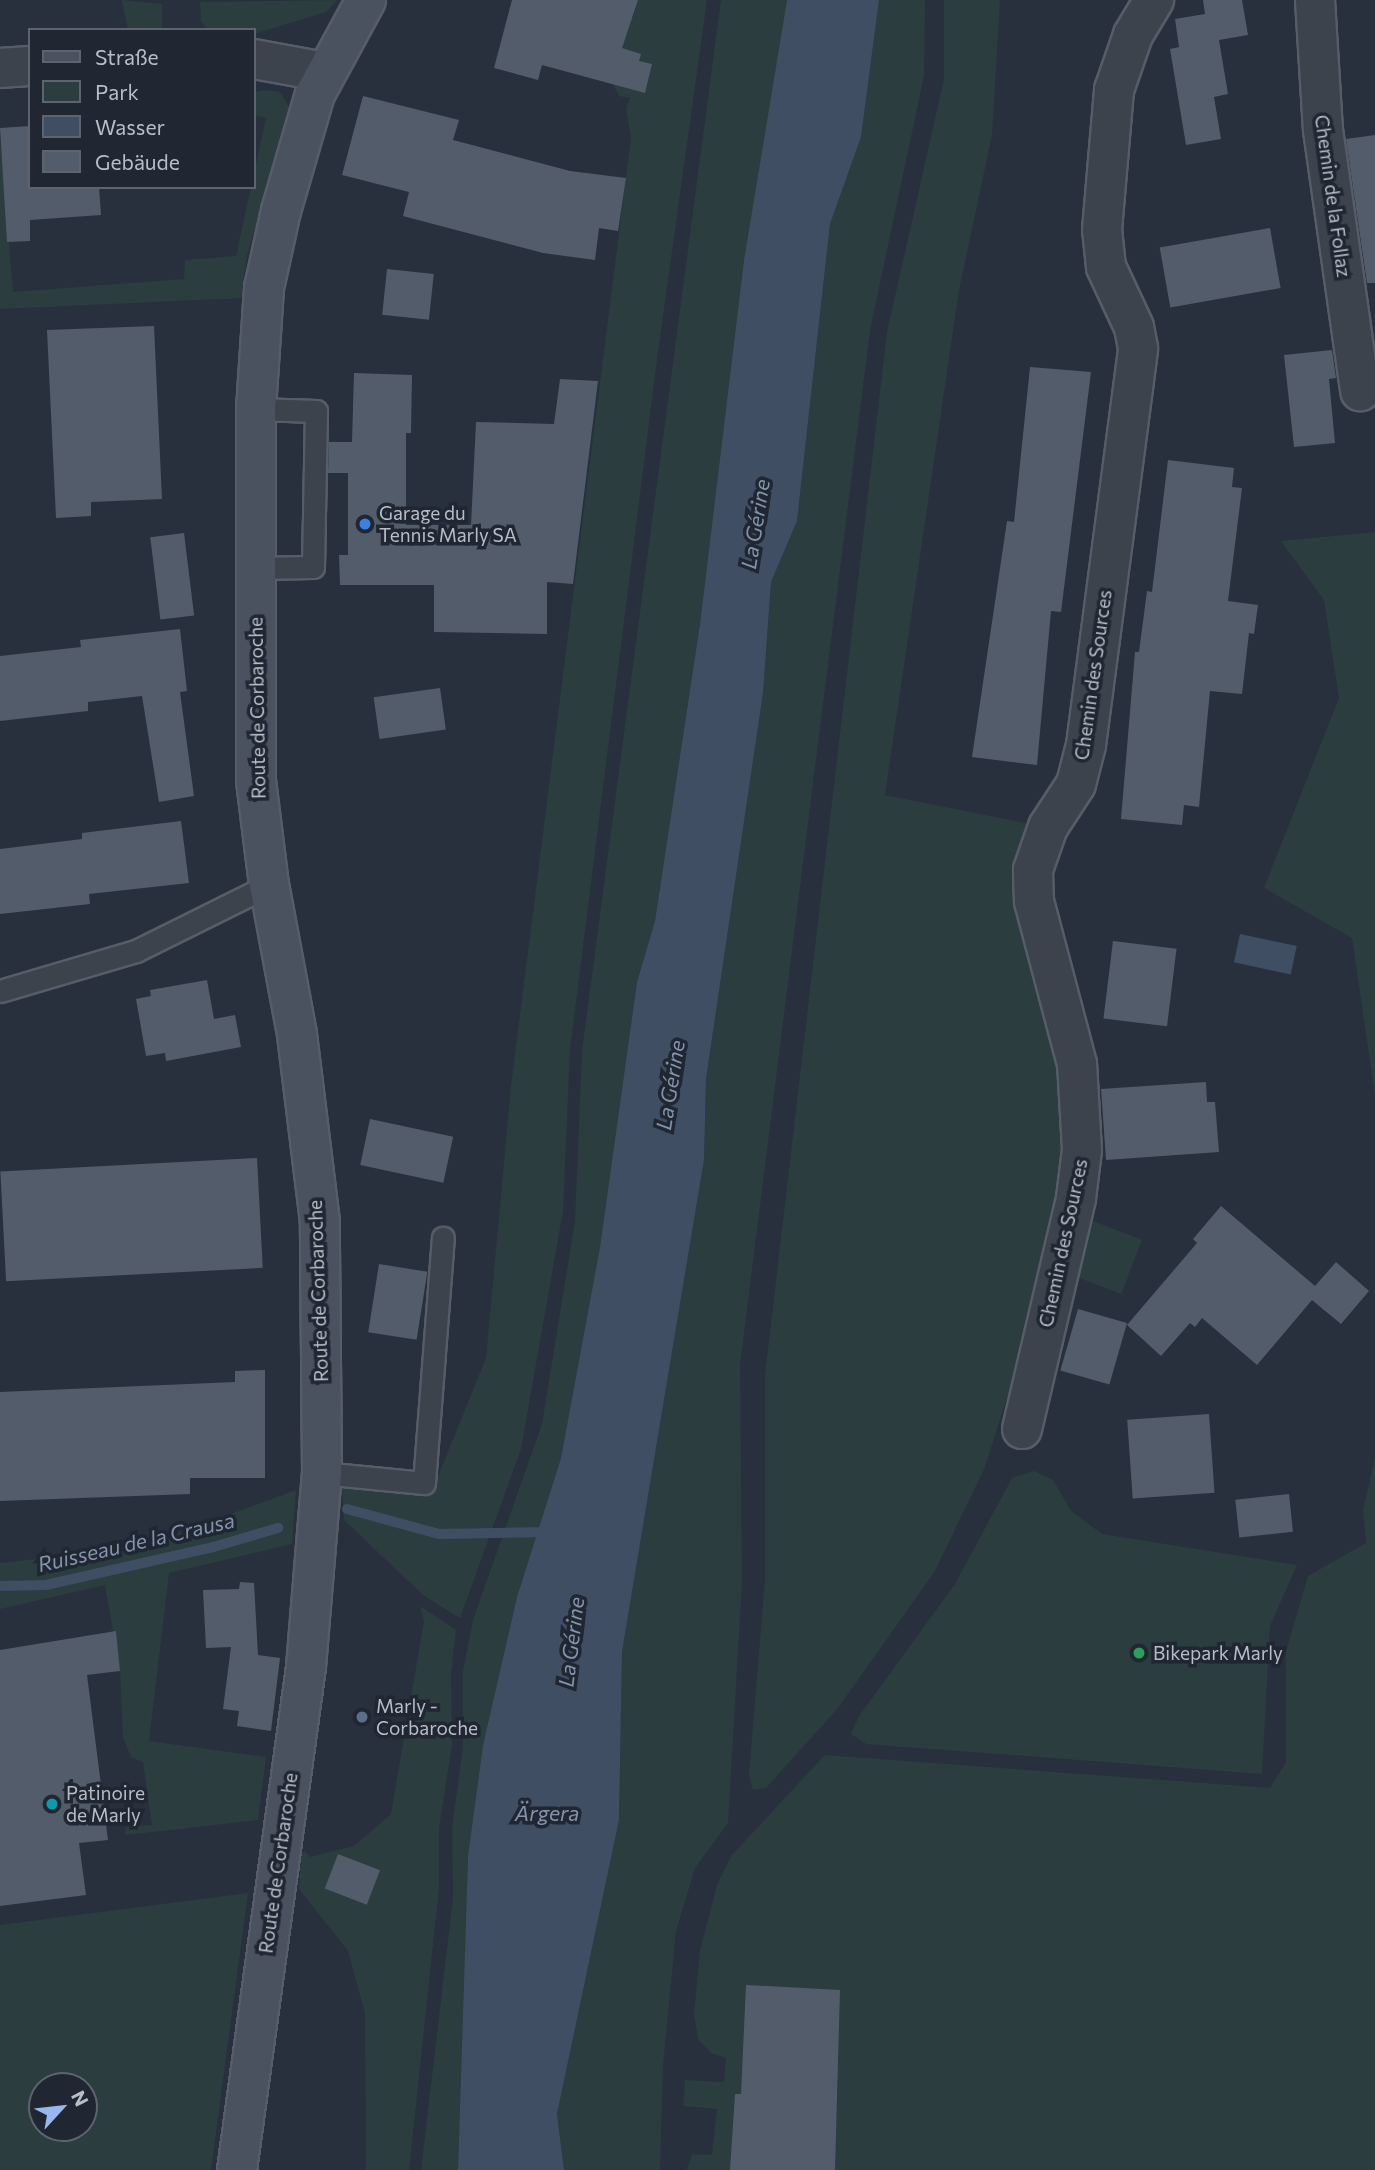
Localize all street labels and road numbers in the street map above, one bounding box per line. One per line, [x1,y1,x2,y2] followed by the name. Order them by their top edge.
[1310,113,1356,279] street label: Chemin de la Follaz
[1070,588,1116,762] street label: Chemin des Sources
[244,617,270,799] street label: Route de Corbaroche
[1034,1157,1092,1329] street label: Chemin des Sources
[303,1200,333,1382] street label: Route de Corbaroche
[254,1771,302,1955] street label: Route de Corbaroche

